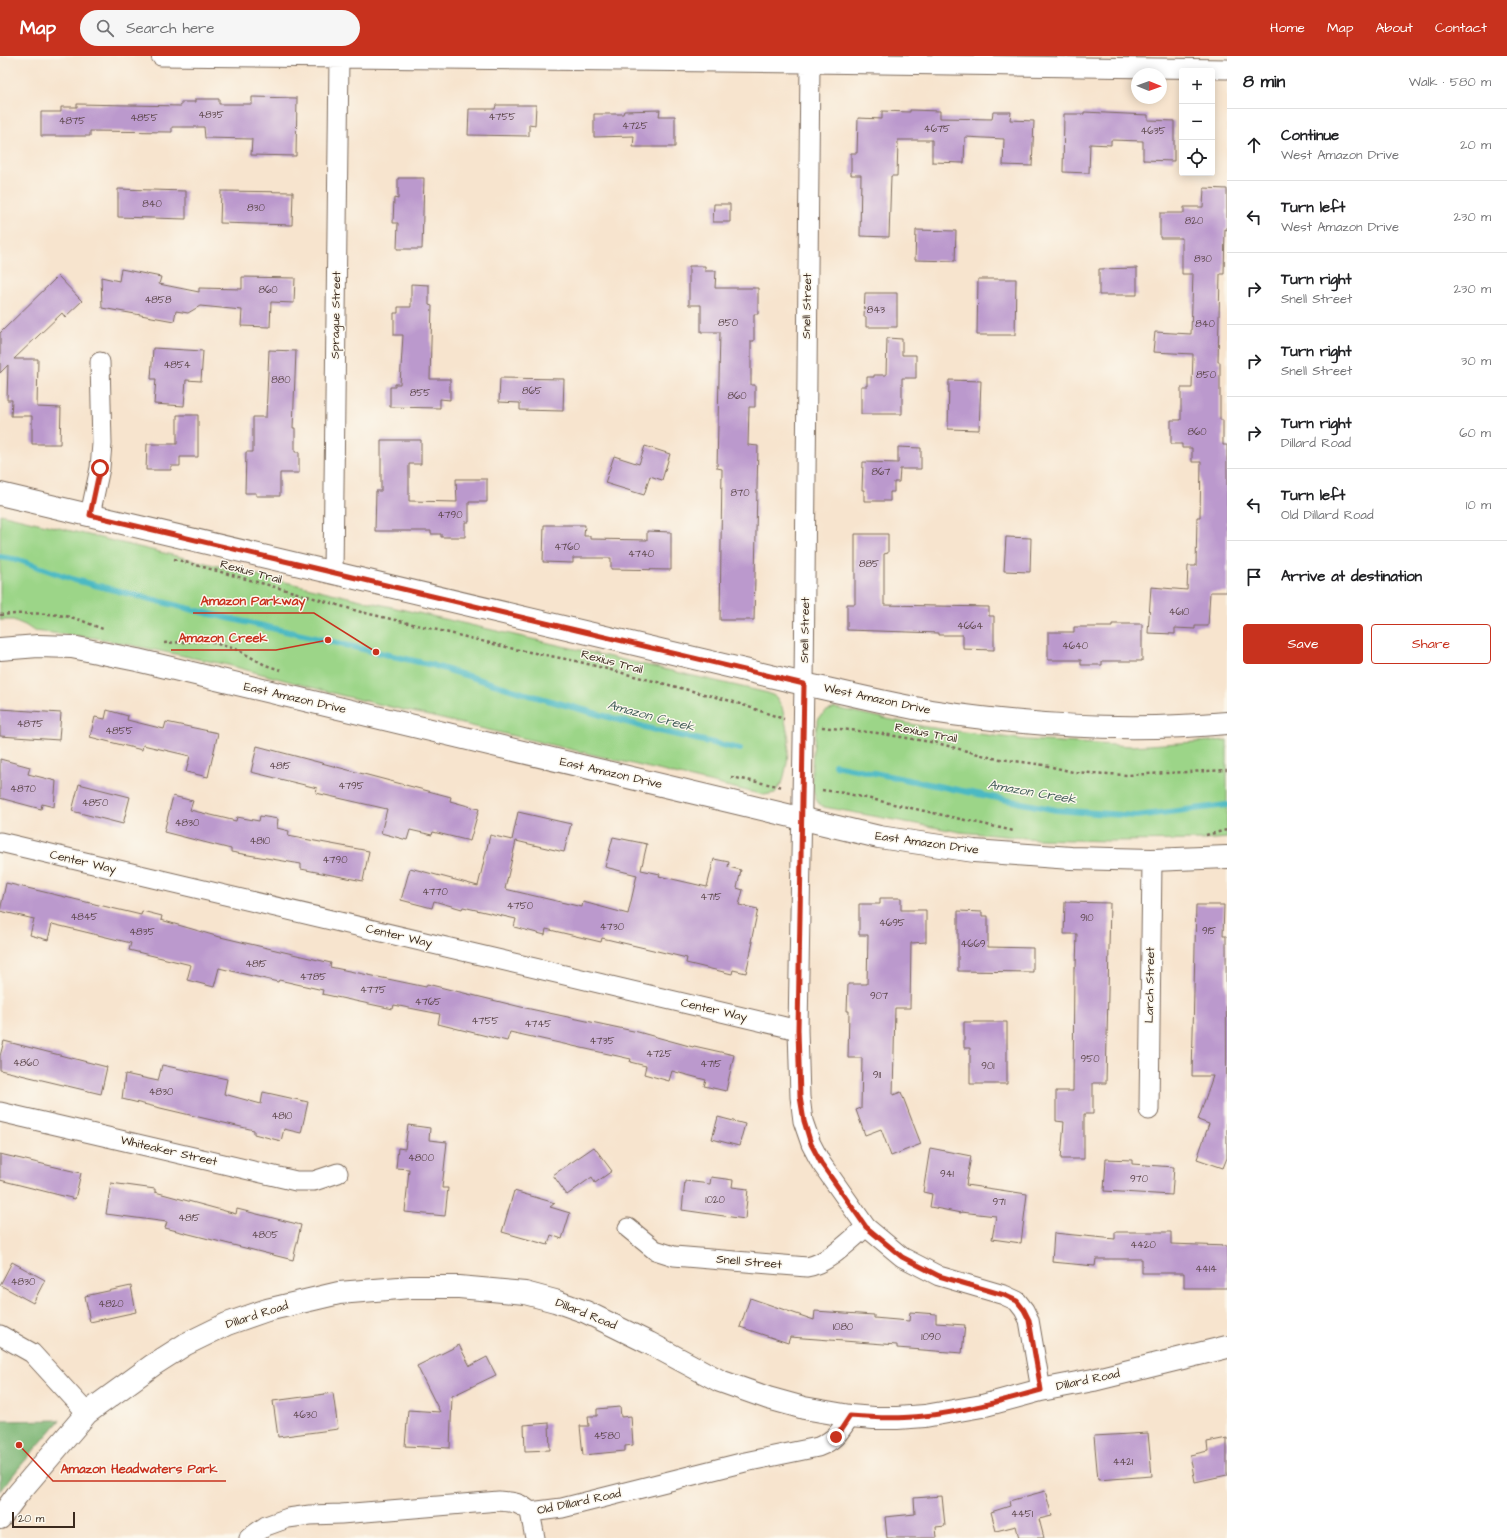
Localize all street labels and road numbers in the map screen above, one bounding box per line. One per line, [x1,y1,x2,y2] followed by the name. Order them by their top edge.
[327,271,346,359] street label: Sprague Street
[798,273,816,339] street label: Snell Street
[218,556,284,588] street label: Rexius Trail
[796,597,814,663] street label: Snell Street
[579,646,645,678] street label: Rexius Trail
[242,678,348,718] street label: East Amazon Drive
[822,679,933,719] street label: West Amazon Drive
[893,719,959,747] street label: Rexius Trail
[558,753,664,793] street label: East Amazon Drive
[874,827,980,859] street label: East Amazon Drive
[48,846,118,879] street label: Center Way
[364,920,434,953] street label: Center Way
[1141,947,1159,1023] street label: Larch Street
[679,994,749,1027] street label: Center Way
[119,1132,219,1170] street label: Whiteaker Street
[715,1251,783,1273] street label: Snell Street
[553,1294,619,1334] street label: Dillard Road
[224,1297,290,1333] street label: Dillard Road
[1055,1365,1121,1395] street label: Dillard Road
[535,1485,623,1519] street label: Old Dillard Road

